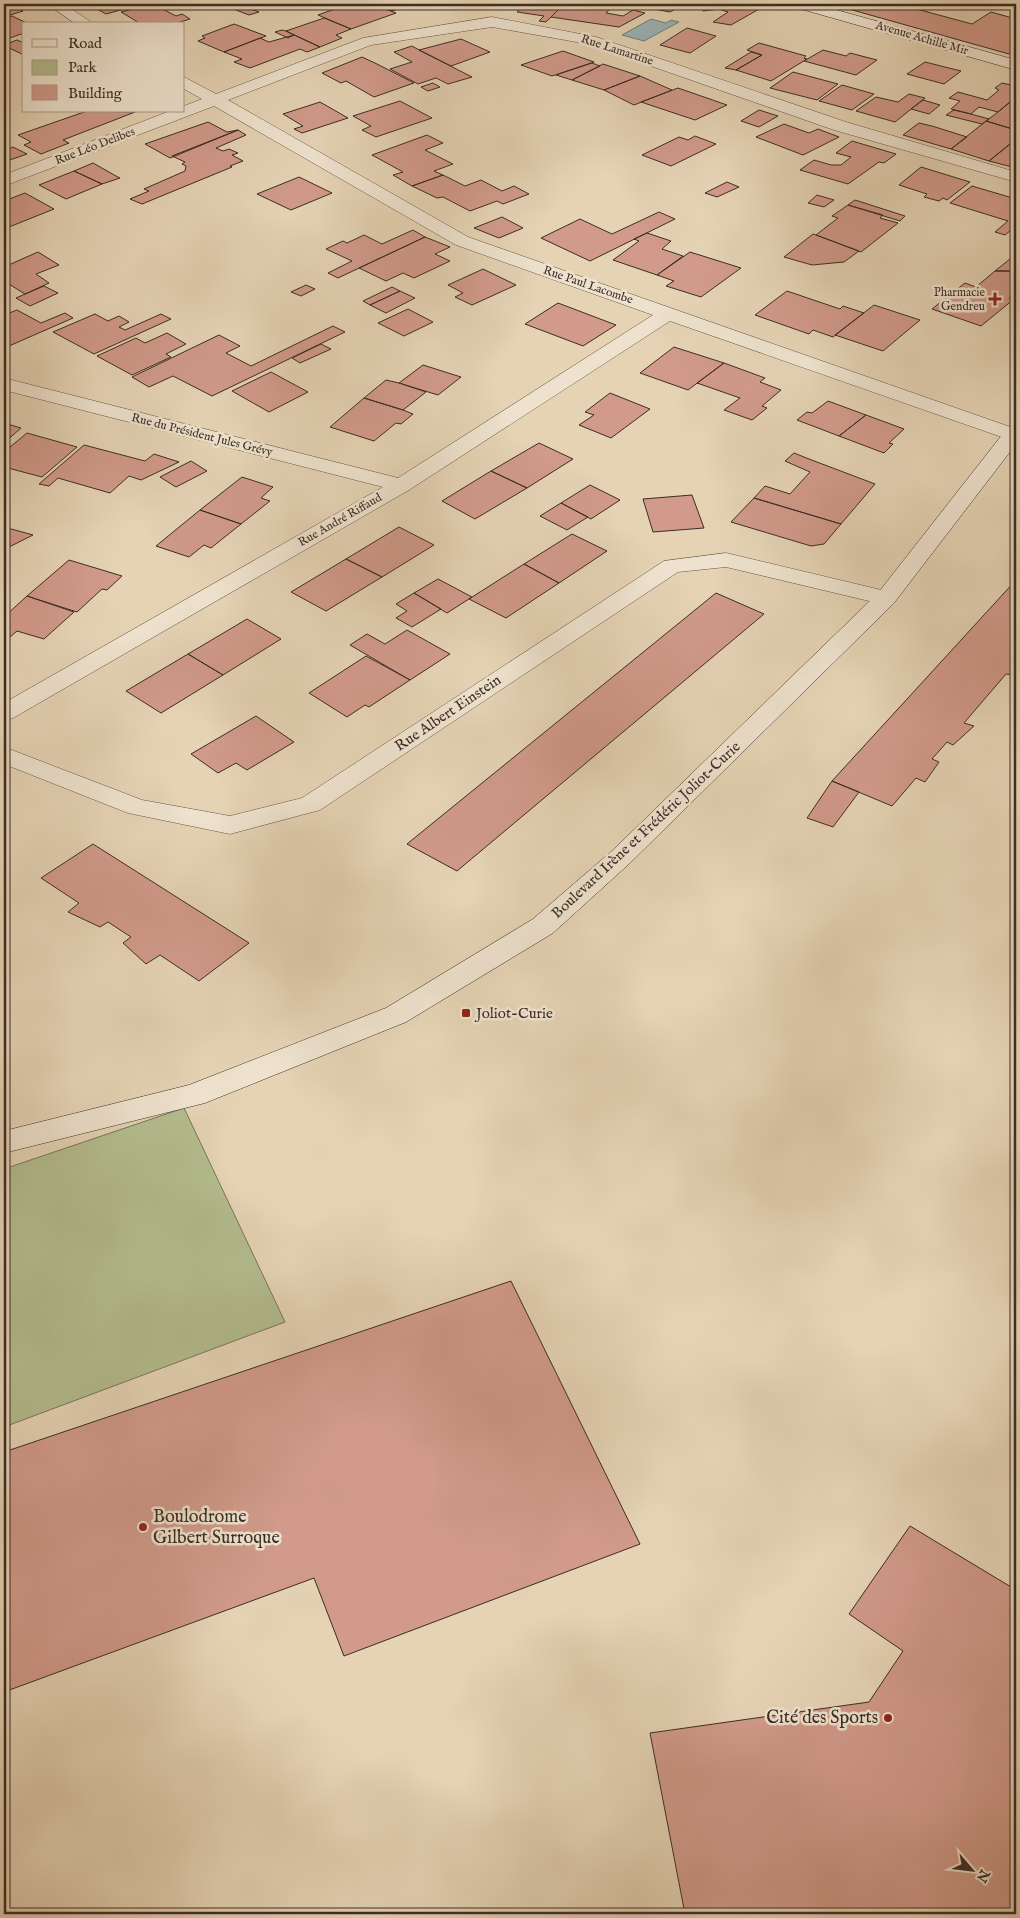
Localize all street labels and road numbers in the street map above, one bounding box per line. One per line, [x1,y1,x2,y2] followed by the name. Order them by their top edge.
[873,17,971,59] street label: Avenue Achille Mir
[579,31,656,69] street label: Rue Lamartine
[53,124,137,168] street label: Rue Léo Delibes
[541,263,635,308] street label: Rue Paul Lacombe
[130,410,274,461] street label: Rue du Président Jules Grévy
[296,490,385,550] street label: Rue André Riffaud
[391,670,505,756] street label: Rue Albert Einstein
[548,737,745,923] street label: Boulevard Irène et Frédéric Joliot-Curie

